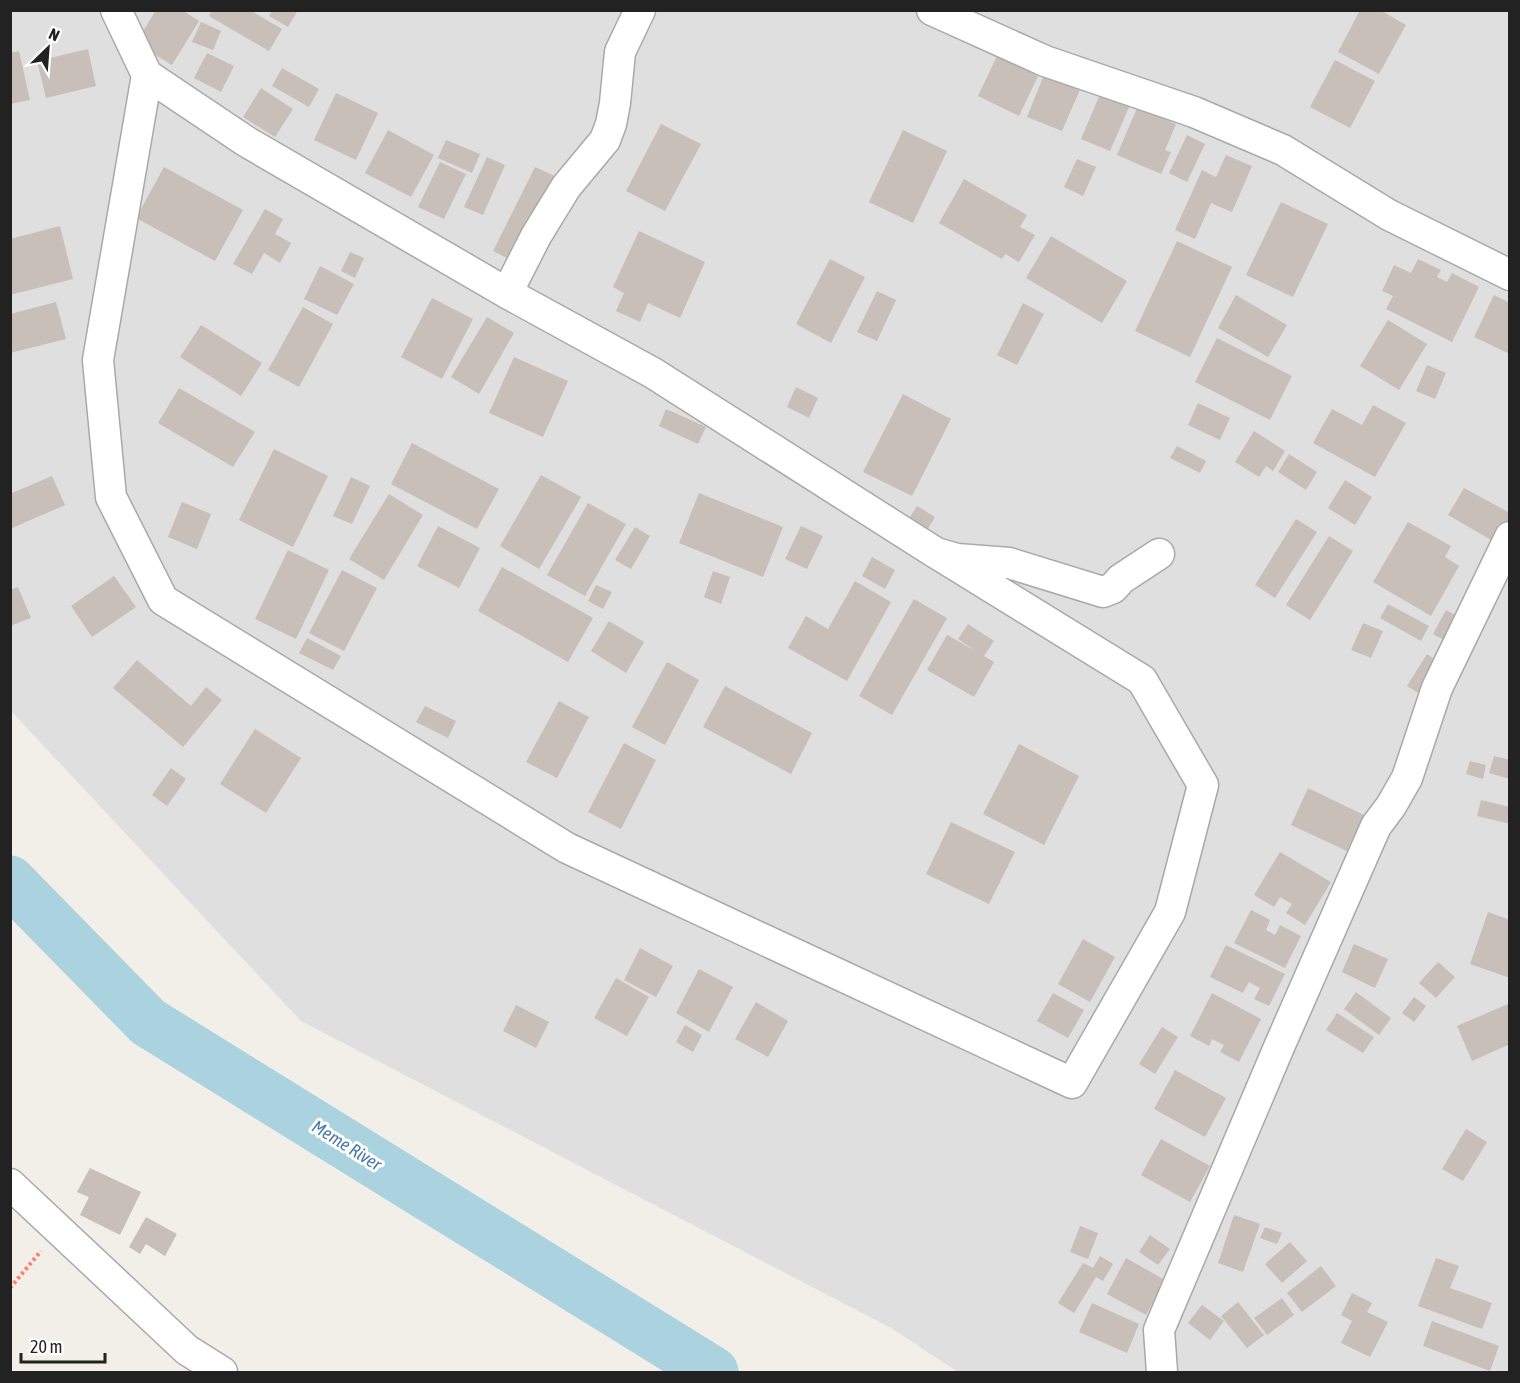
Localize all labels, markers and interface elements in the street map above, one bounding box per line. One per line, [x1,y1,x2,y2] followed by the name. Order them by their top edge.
[18,18,78,78] north arrow
[46,24,62,45] text: N
[308,1116,386,1175] water label: Meme River
[21,1326,105,1364] scale bar
[30,1336,62,1357] text: 20 m

